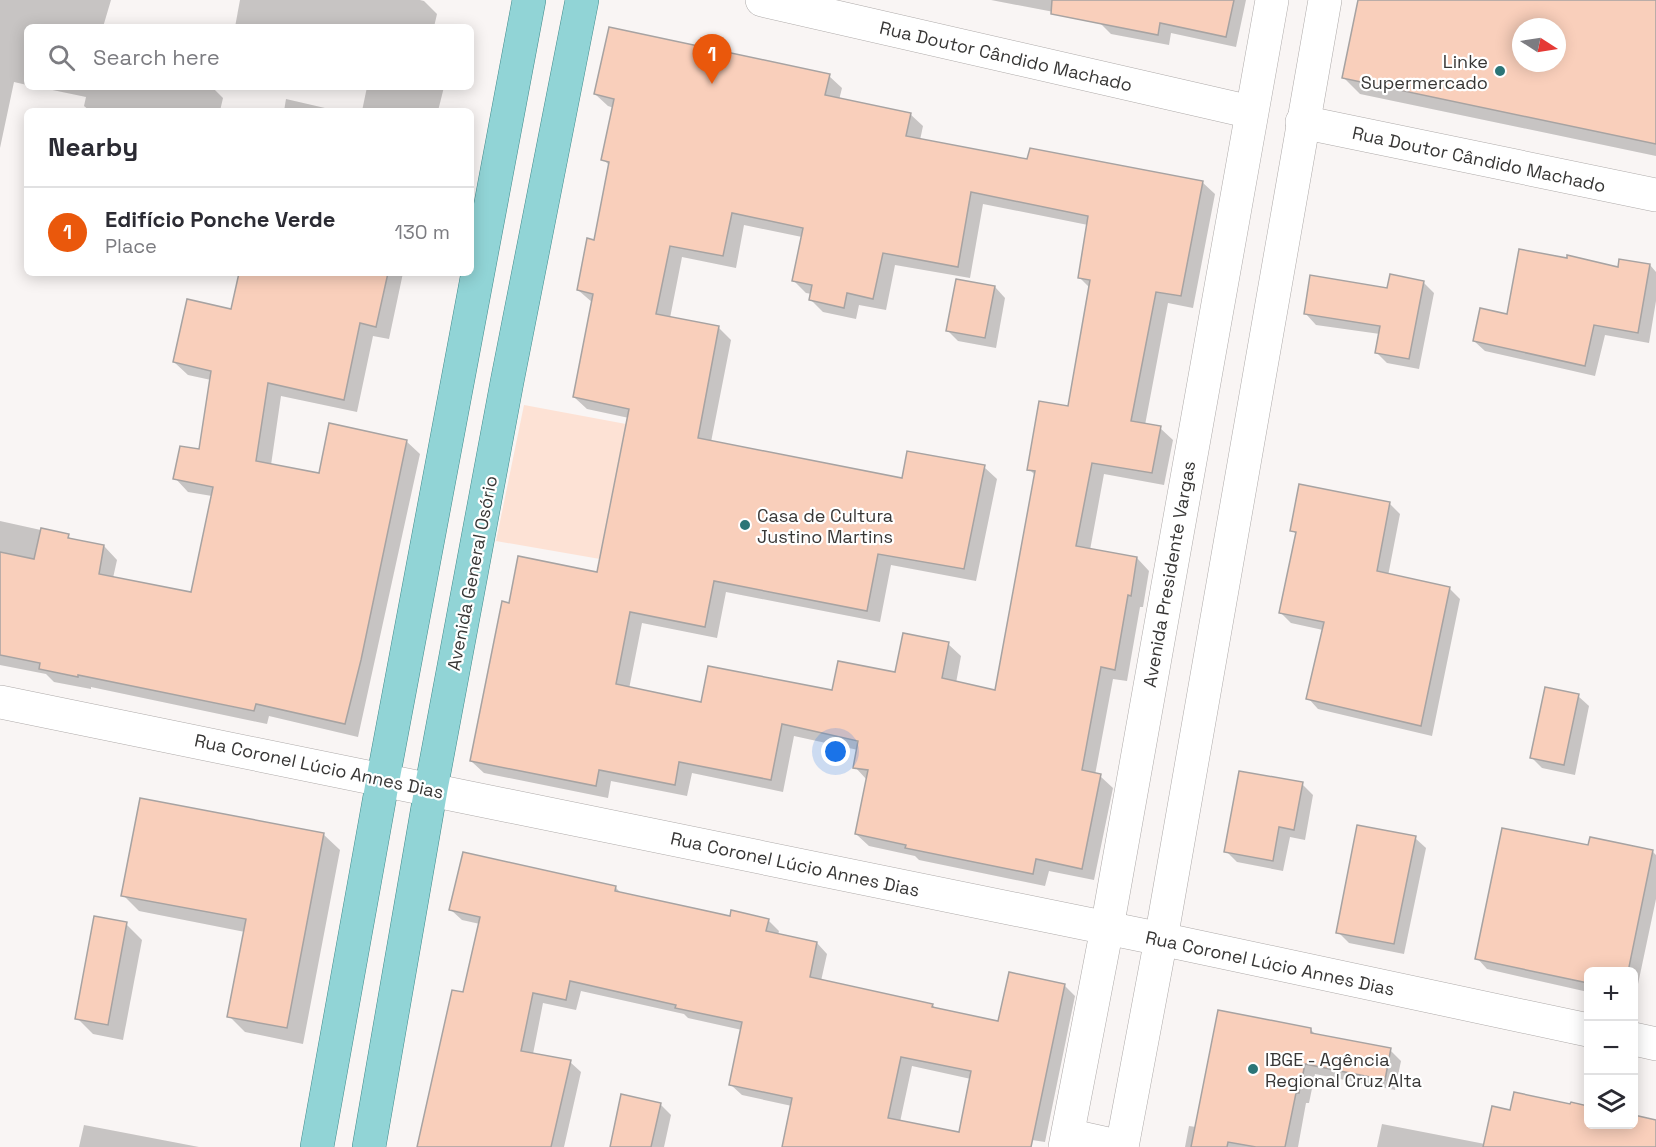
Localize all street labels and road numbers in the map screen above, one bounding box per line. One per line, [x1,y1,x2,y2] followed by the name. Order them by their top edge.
[877,16,1135,96] street label: Rua Doutor Cândido Machado
[1350,121,1608,197] street label: Rua Doutor Cândido Machado
[1138,459,1200,689] street label: Avenida Presidente Vargas
[442,474,502,672] street label: Avenida General Osório
[192,728,446,804] street label: Rua Coronel Lúcio Annes Dias
[668,826,922,902] street label: Rua Coronel Lúcio Annes Dias
[1143,925,1397,1001] street label: Rua Coronel Lúcio Annes Dias

